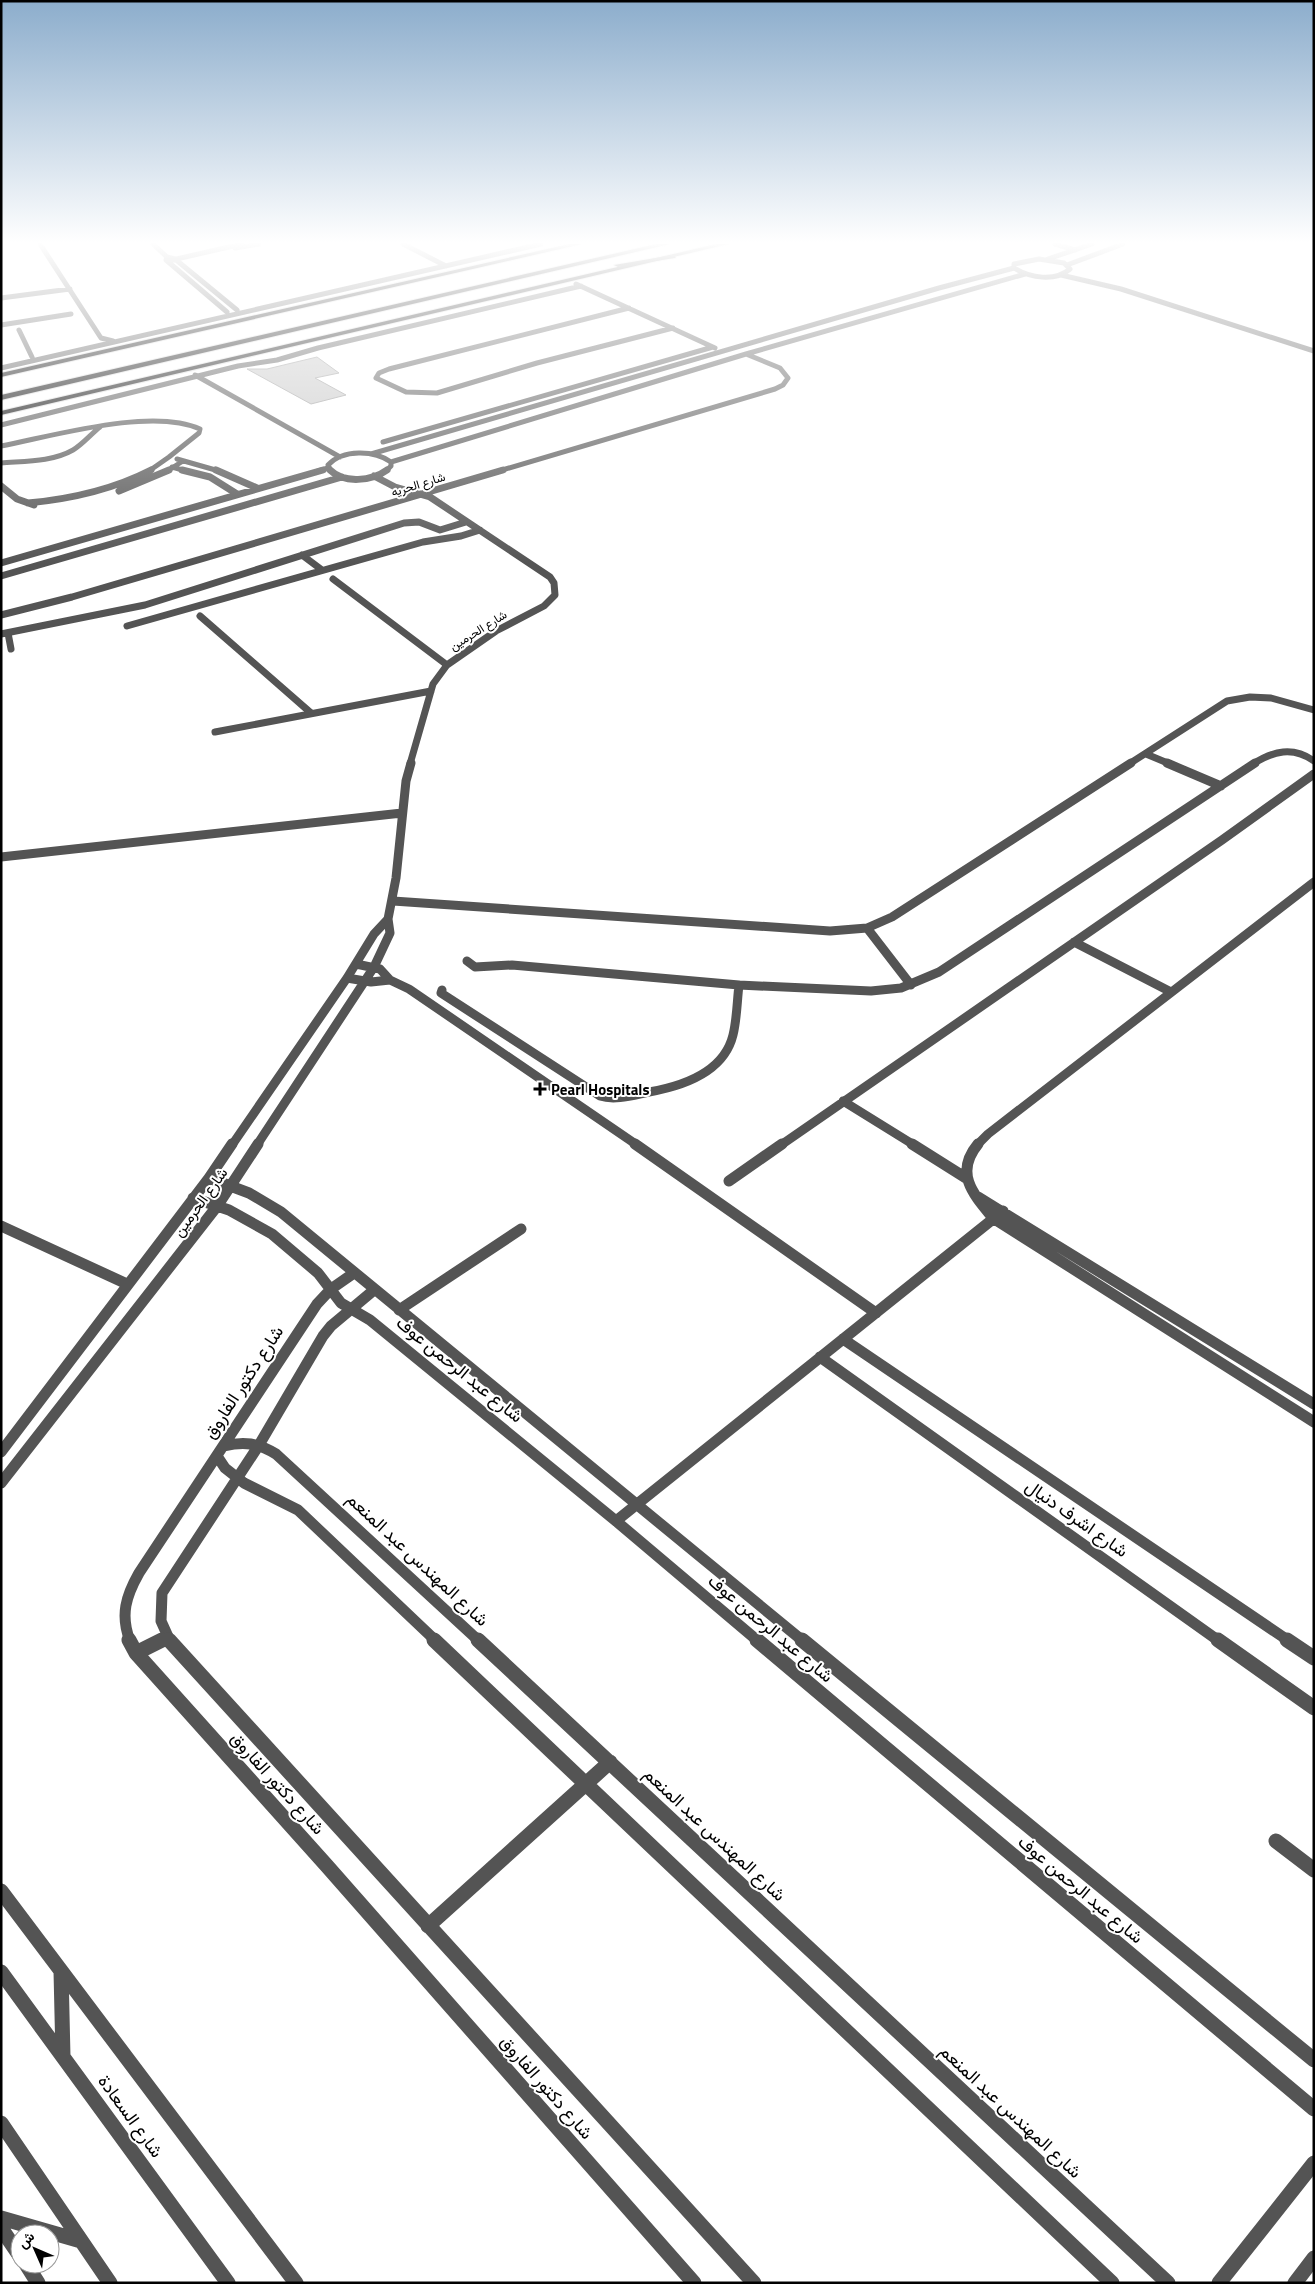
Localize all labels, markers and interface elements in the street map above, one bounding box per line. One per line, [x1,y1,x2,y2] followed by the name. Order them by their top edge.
[389,467,447,501] street label: شارع الحريه
[446,605,510,655] street label: شارع الحرمين
[551,1078,650,1101] place label: Pearl Hospitals
[533,1082,547,1096] marker: Pearl Hospitals
[167,1162,233,1241] street label: شارع الحرمين
[391,1309,529,1429] street label: شارع عبد الرحمن عوف
[196,1320,290,1444] street label: شارع دكتور الفاروق
[1020,1472,1134,1564] street label: شارع اشرف دنيال
[341,1486,495,1632] street label: شارع المهندس عبد المنعم
[702,1567,840,1689] street label: شارع عبد الرحمن عوف
[224,1725,332,1841] street label: شارع دكتور الفاروق
[638,1761,792,1907] street label: شارع المهندس عبد المنعم
[1012,1828,1150,1950] street label: شارع عبد الرحمن عوف
[494,2029,600,2145] street label: شارع دكتور الفاروق
[934,2038,1088,2184] street label: شارع المهندس عبد المنعم
[92,2069,170,2163] street label: شارع السعادة
[10,2224,60,2274] north arrow
[12,2226,39,2253] text: ش

